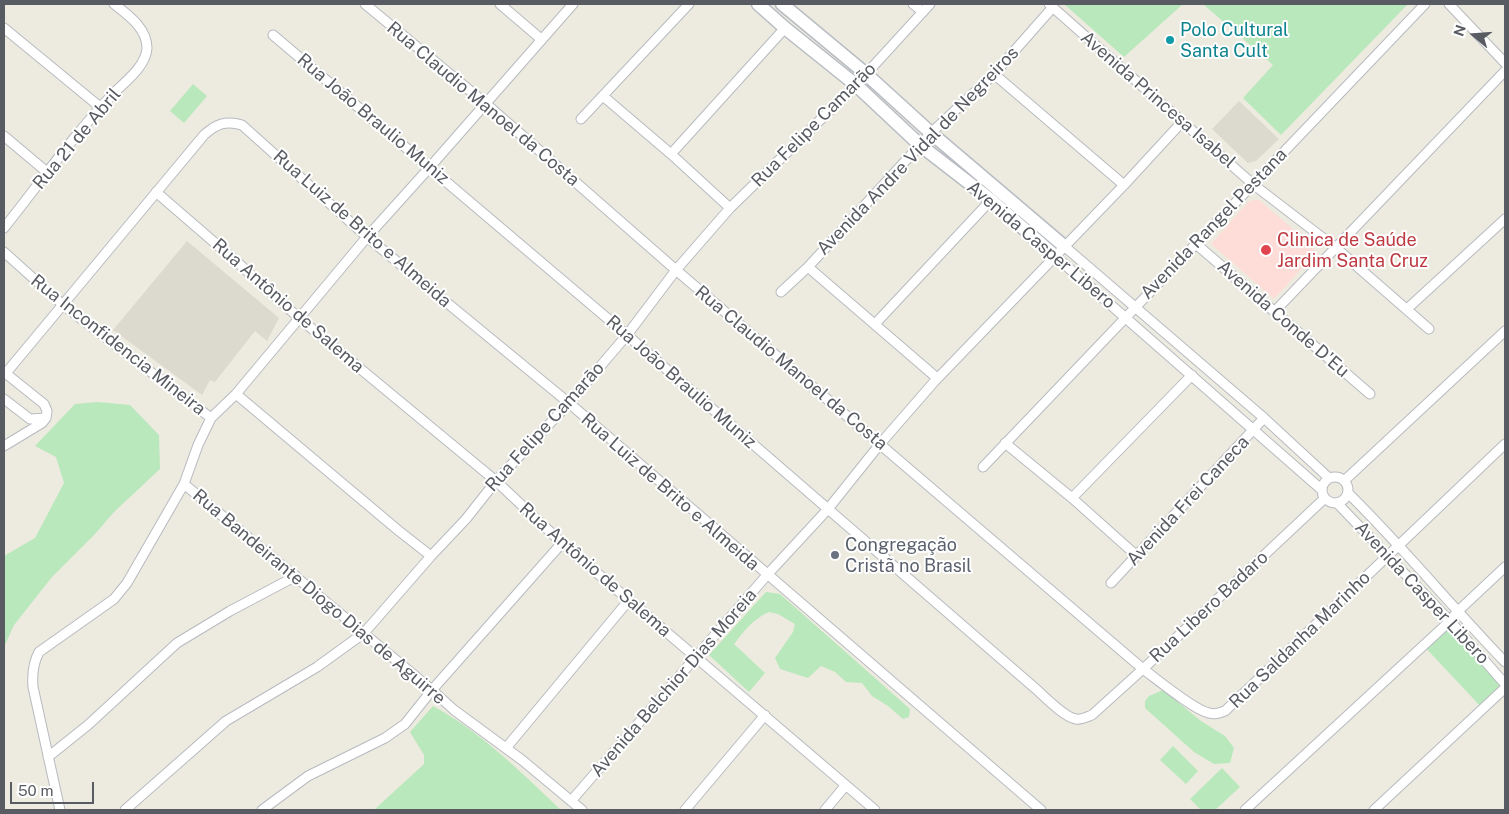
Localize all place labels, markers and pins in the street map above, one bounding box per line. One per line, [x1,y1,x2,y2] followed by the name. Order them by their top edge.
[1180,19,1288,62] place label: Polo Cultural Santa Cult
[1164,34,1176,46] marker: Polo Cultural Santa Cult
[1277,229,1428,272] place label: Clinica de Saúde Jardim Santa Cruz
[1259,243,1273,257] marker: Clinica de Saúde Jardim Santa Cruz
[845,534,972,576] place label: Congregação Cristã no Brasil
[829,549,841,561] marker: Congregação Cristã no Brasil

